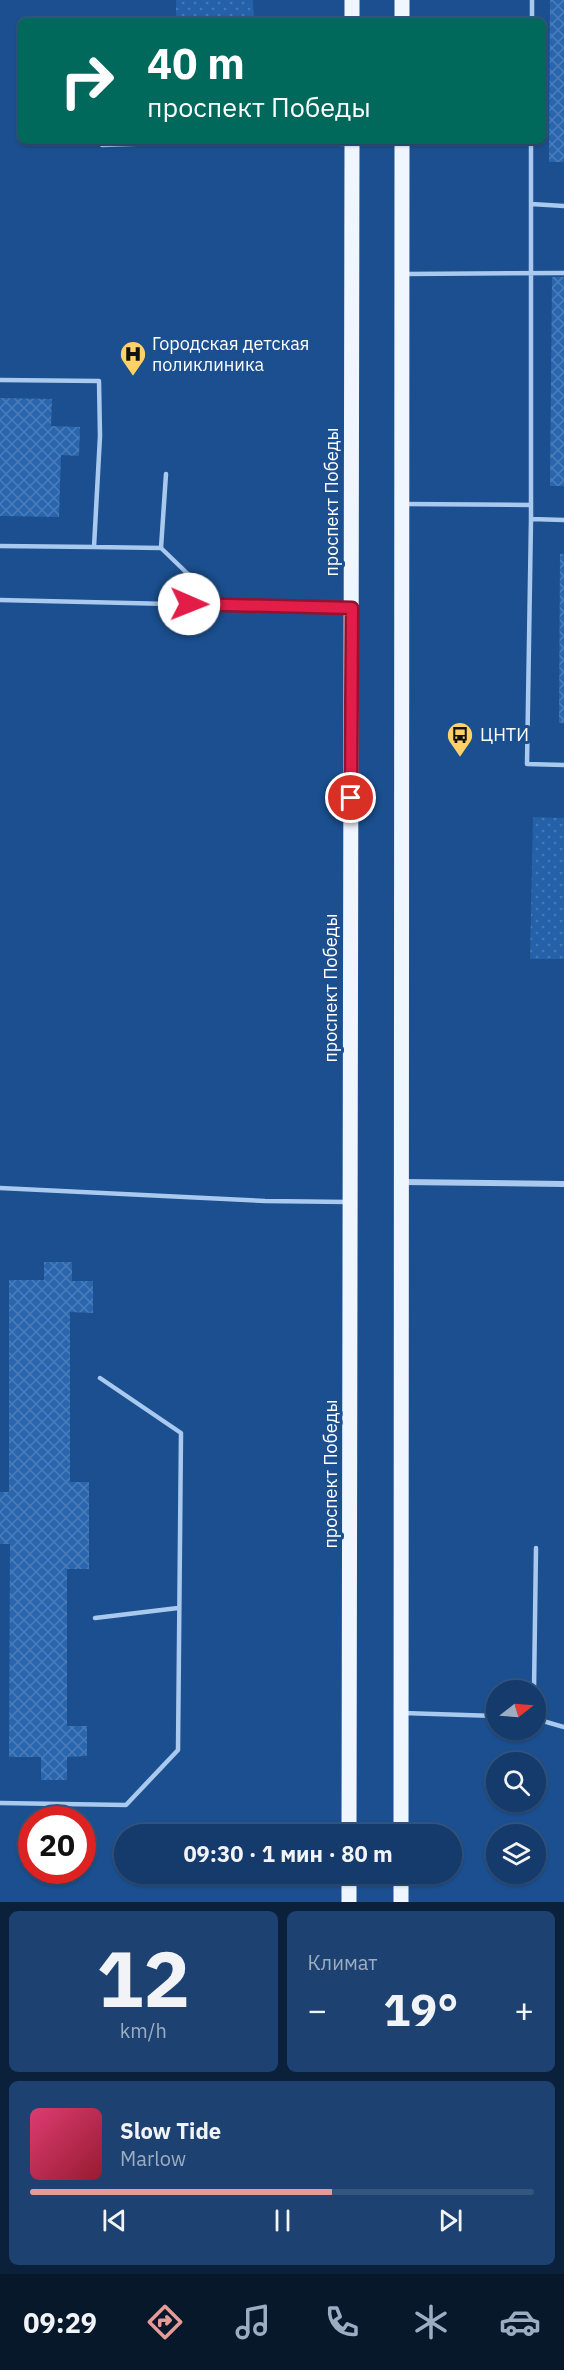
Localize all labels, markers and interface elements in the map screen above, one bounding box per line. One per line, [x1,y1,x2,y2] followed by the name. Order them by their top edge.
[147,36,245,91] text: 40 m
[48,42,126,120] icon: right
[147,89,371,124] text: проспект Победы
[152,332,309,376] place label: Городская детская поликлиника
[118,339,148,377] hospital icon: Городская детская поликлиника
[320,427,343,577] street label: проспект Победы
[157,572,221,636] position arrow
[445,720,475,758] bus stop icon: ЦНТИ
[480,723,529,746] place label: ЦНТИ
[325,772,376,823] pin
[334,781,367,814] icon: arrive
[319,913,342,1063] street label: проспект Победы
[319,1399,342,1549] street label: проспект Победы
[486,1680,546,1740] north arrow
[486,1680,546,1884] map controls
[486,1752,546,1812] button: search
[18,1806,96,1884] speed limit sign: 20
[486,1824,546,1884] button: layers
[183,1839,393,1868] text: 09:30 · 1 мин · 80 m
[96,1927,190,2028] text: 12
[308,1949,378,1976] text: Климат
[383,1980,458,2038] text: 19°
[308,1988,327,2031] text: −
[514,1988,534,2031] text: +
[120,2017,167,2044] text: km/h
[120,2116,221,2145] text: Slow Tide
[120,2145,186,2172] text: Marlow
[98,2204,131,2237] icon: previous
[266,2204,299,2237] icon: pause
[434,2204,467,2237] icon: next
[144,2301,186,2343] icon: directions
[232,2301,274,2343] icon: music
[321,2301,363,2343] icon: phone
[410,2301,452,2343] icon: climate
[499,2301,541,2343] icon: car
[23,2305,97,2340] text: 09:29

